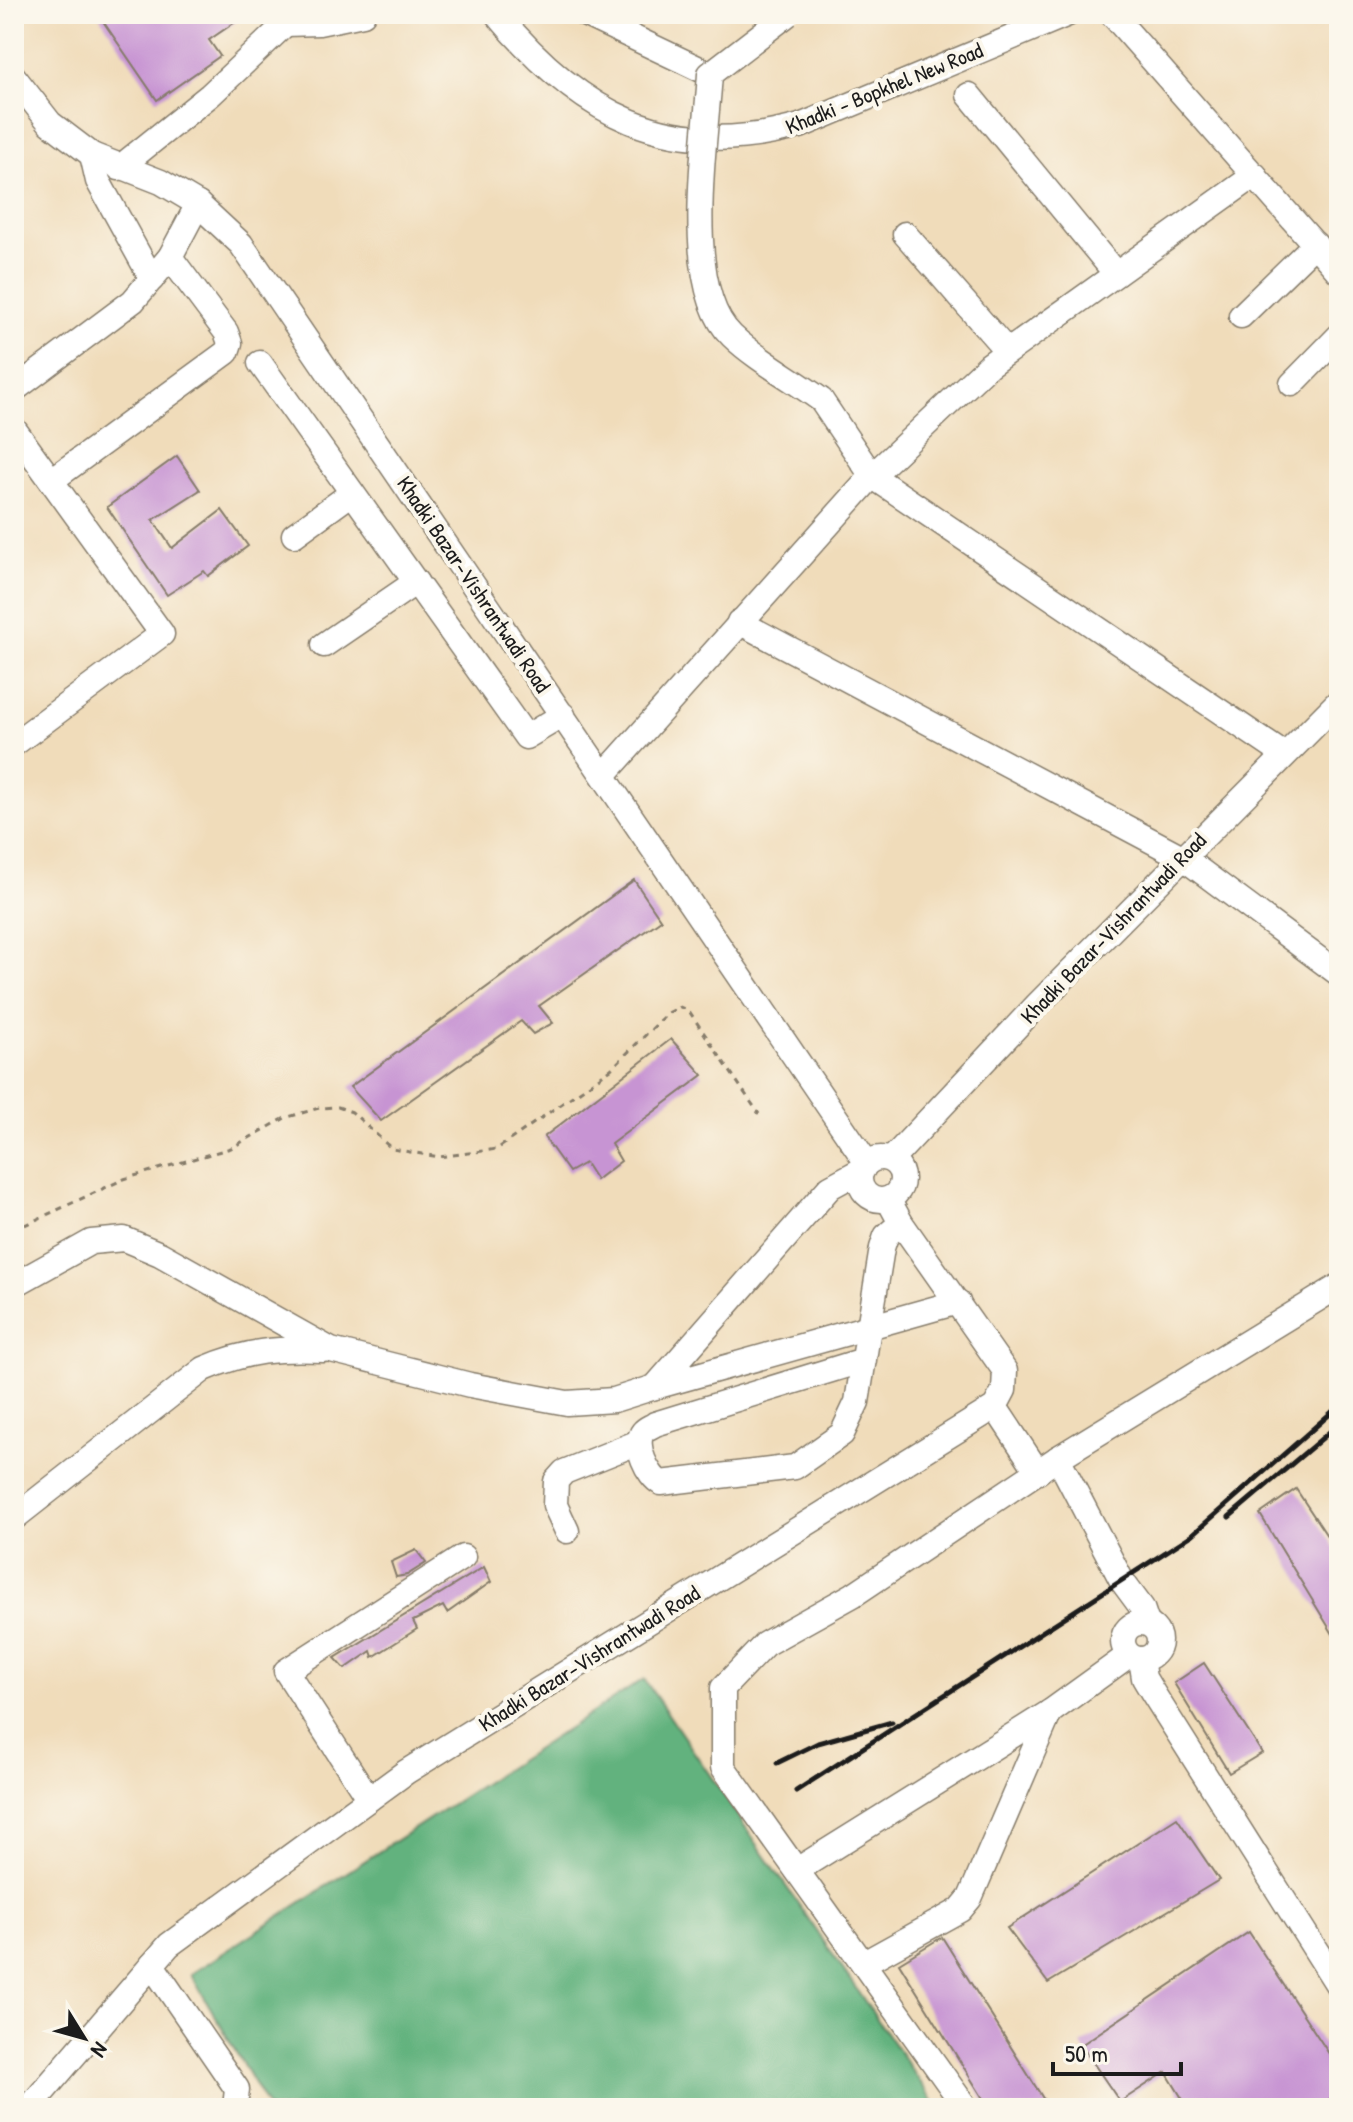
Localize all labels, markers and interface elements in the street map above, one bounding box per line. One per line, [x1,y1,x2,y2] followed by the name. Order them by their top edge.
[781,35,987,141] street label: Khadki - Bopkhel New Road
[390,470,558,699] street label: Khadki Bazar-Vishrantwadi Road
[1014,825,1213,1030] street label: Khadki Bazar-Vishrantwadi Road
[473,1577,706,1738] street label: Khadki Bazar-Vishrantwadi Road
[44,1998,124,2078] north arrow
[1053,2026,1181,2076] scale bar
[84,2036,115,2064] text: N
[1065,2037,1108,2069] text: 50 m

